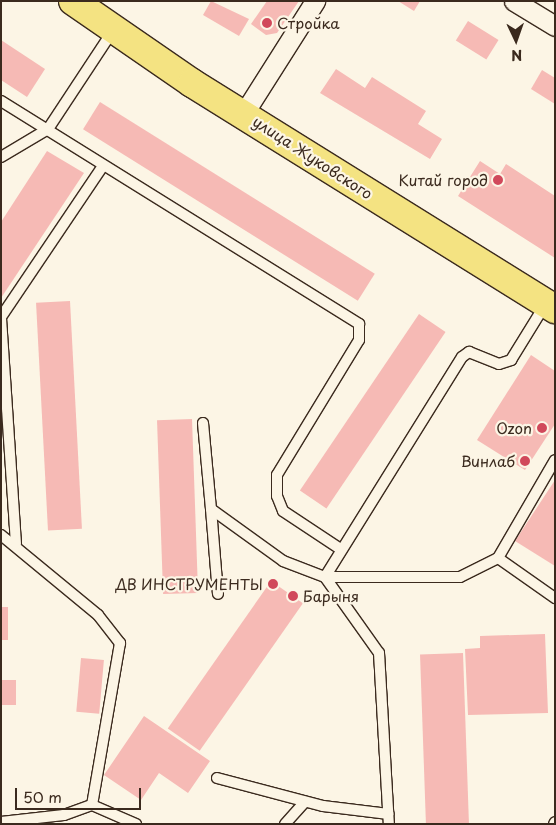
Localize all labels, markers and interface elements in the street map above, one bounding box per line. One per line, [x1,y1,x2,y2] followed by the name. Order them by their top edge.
[277,14,340,32] place label: Стройка
[491,15,541,65] north arrow
[261,17,273,29] marker: Стройка
[511,45,523,66] text: N
[250,111,376,203] street label: улица Жуковского
[398,171,488,189] place label: Китай город
[492,174,504,186] marker: Китай город
[496,419,532,437] place label: Ozon
[536,422,548,434] marker: Ozon
[461,452,515,470] place label: Винлаб
[519,455,531,467] marker: Винлаб
[115,575,263,593] place label: ДВ ИНСТРУМЕНТЫ
[267,578,279,590] marker: ДВ ИНСТРУМЕНТЫ
[303,587,359,605] place label: Барыня
[287,590,299,602] marker: Барыня
[18,778,144,810] scale bar
[23,785,62,808] text: 50 m

